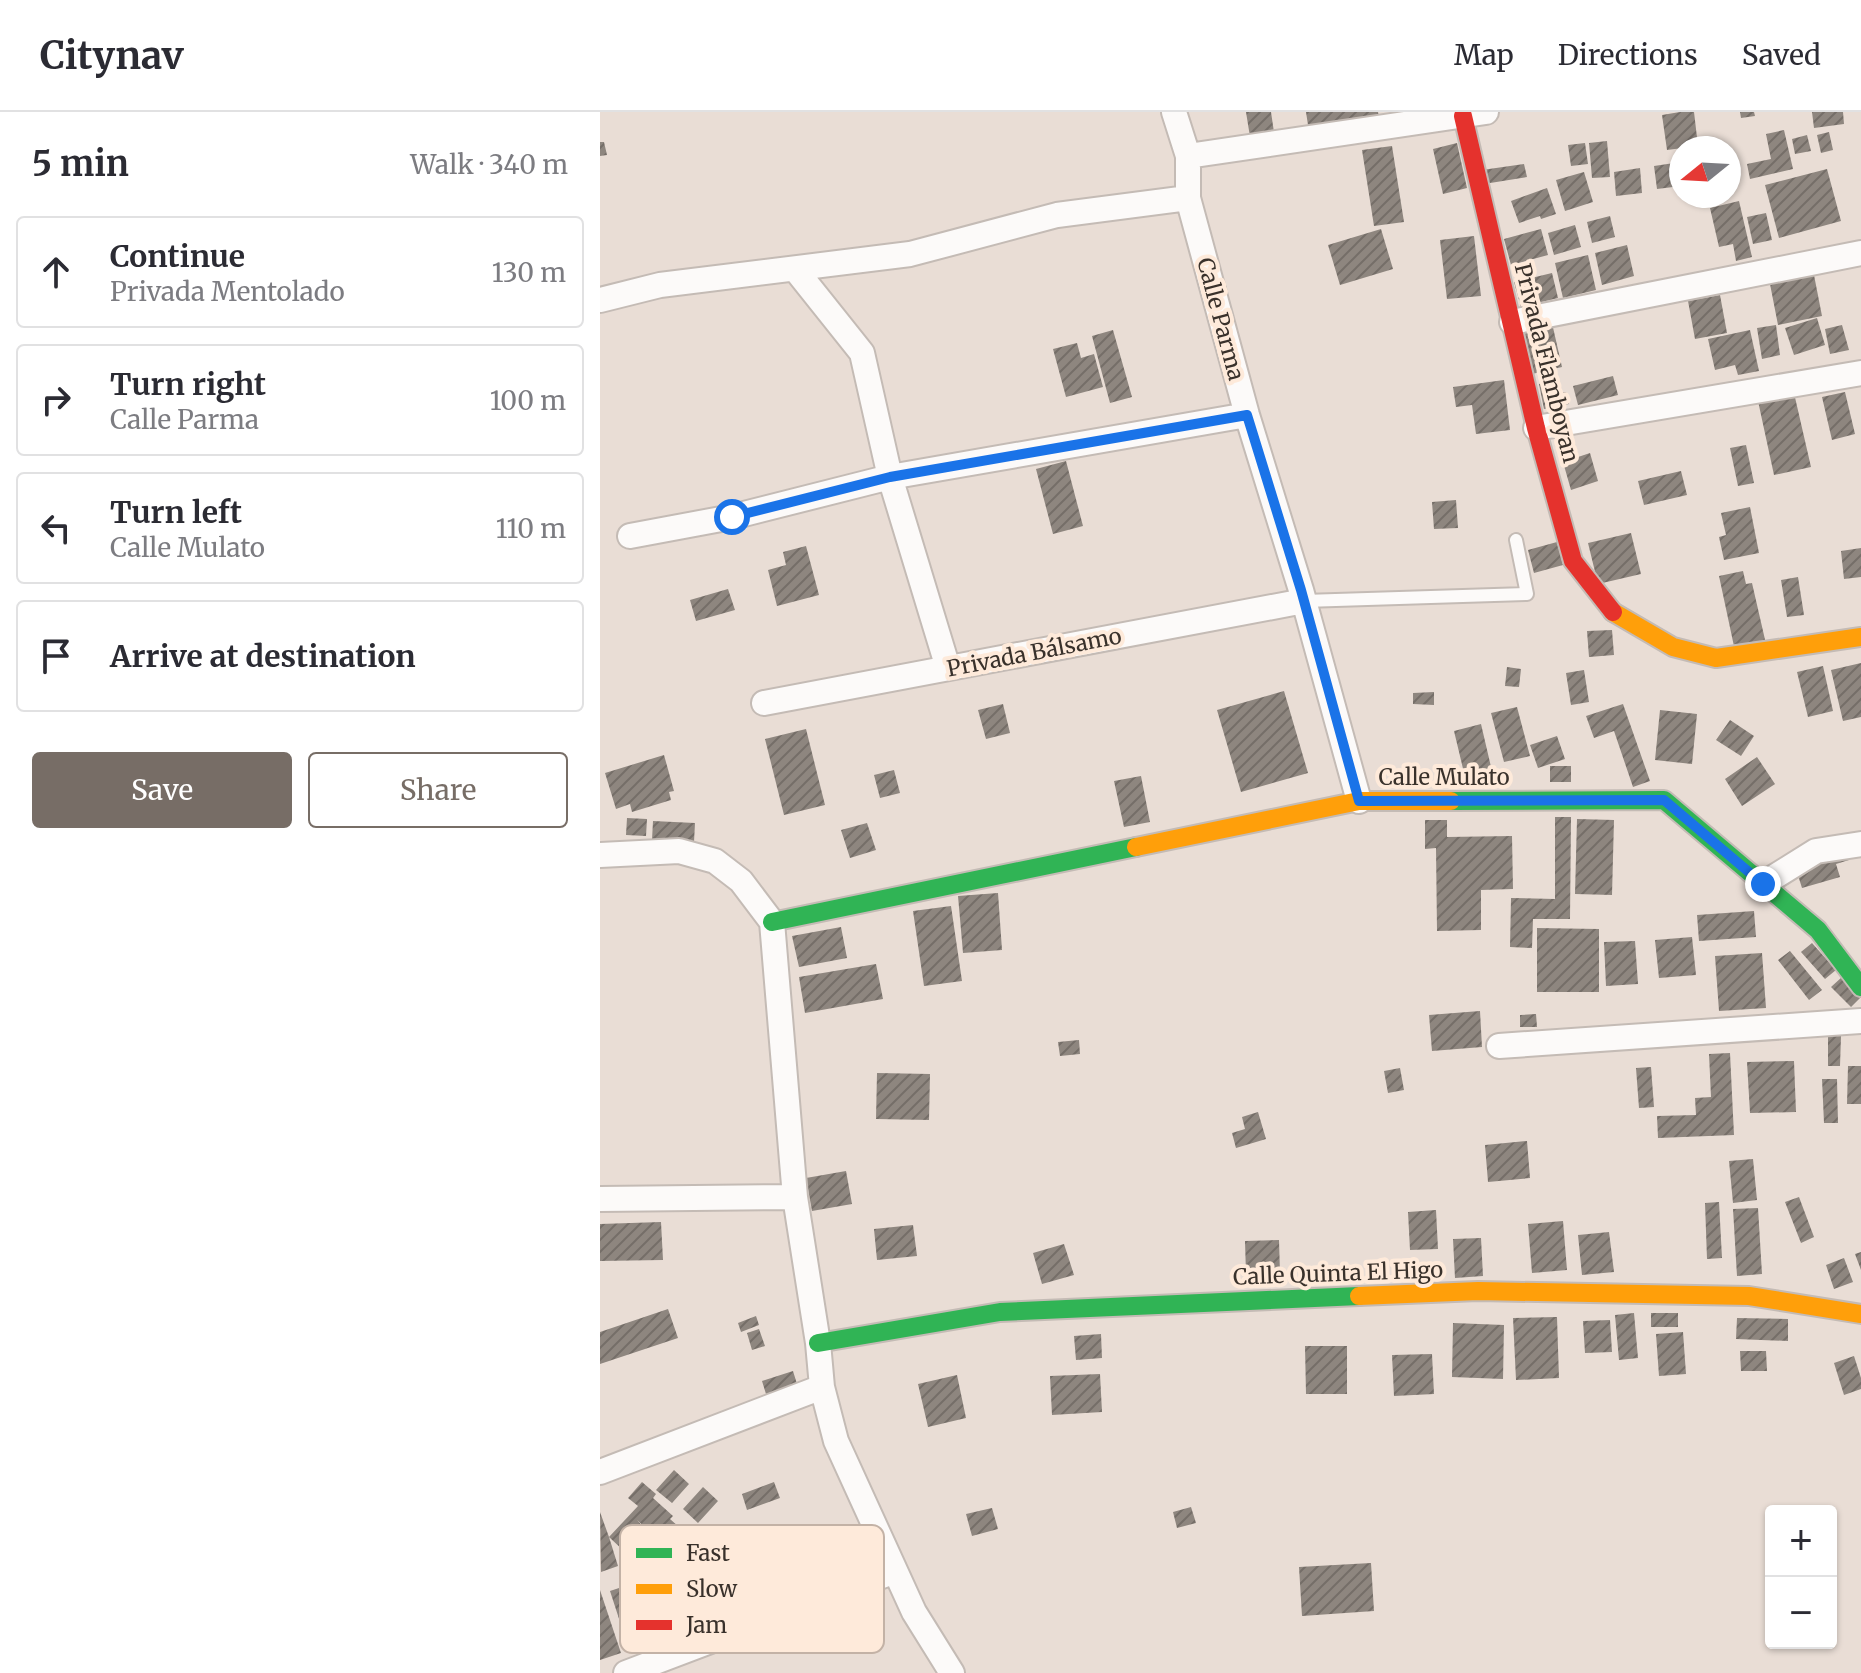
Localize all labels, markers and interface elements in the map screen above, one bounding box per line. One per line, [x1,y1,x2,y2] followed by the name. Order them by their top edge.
[40,32,184,79] text: Citynav
[1454,37,1514,73] text: Map
[1558,37,1698,73] text: Directions
[1742,37,1821,73] text: Saved
[1669,136,1741,208] north arrow
[32,143,129,185] text: 5 min
[410,148,568,181] text: Walk · 340 m
[110,237,245,275] text: Continue
[34,250,78,294] icon: ahead
[1191,255,1251,384] street label: Calle Parma
[492,256,566,289] text: 130 m
[1509,260,1585,466] street label: Privada Flamboyan
[110,275,345,308] text: Privada Mentolado
[110,365,266,403] text: Turn right
[34,378,78,422] icon: right
[490,384,566,417] text: 100 m
[110,403,259,436] text: Calle Parma
[110,493,242,531] text: Turn left
[714,499,750,535] route start
[34,506,78,550] icon: left
[496,512,566,545] text: 110 m
[110,531,265,564] text: Calle Mulato
[944,621,1124,683] street label: Privada Bálsamo
[34,634,78,678] icon: arrive
[110,637,416,675] text: Arrive at destination
[32,752,292,828] button: Save
[308,752,568,828] button: Share
[1378,763,1510,791] street label: Calle Mulato
[1745,866,1781,902] route end
[1232,1255,1444,1291] street label: Calle Quinta El Higo
[1765,1505,1837,1649] map controls
[1765,1505,1837,1577] button: +
[620,1525,884,1653] legend
[686,1539,730,1567] text: Fast
[686,1575,737,1603] text: Slow
[1765,1577,1837,1649] button: −
[685,1611,727,1639] text: Jam

